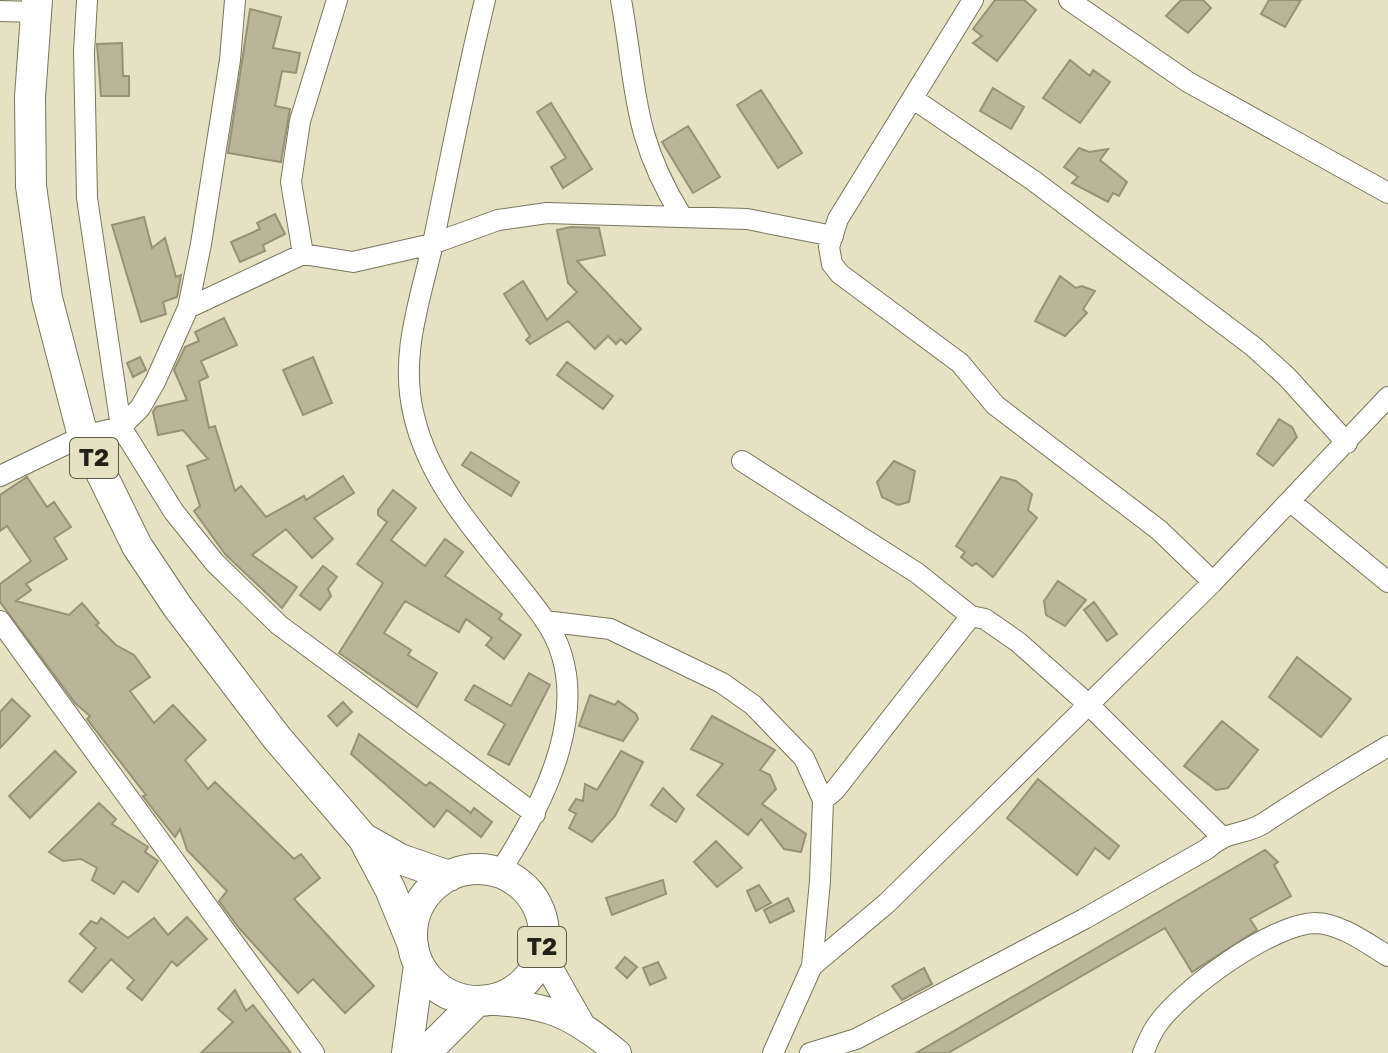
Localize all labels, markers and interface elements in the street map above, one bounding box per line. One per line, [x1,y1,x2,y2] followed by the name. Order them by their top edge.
[70,438,118,478] road number: T2
[518,927,566,967] road number: T2

